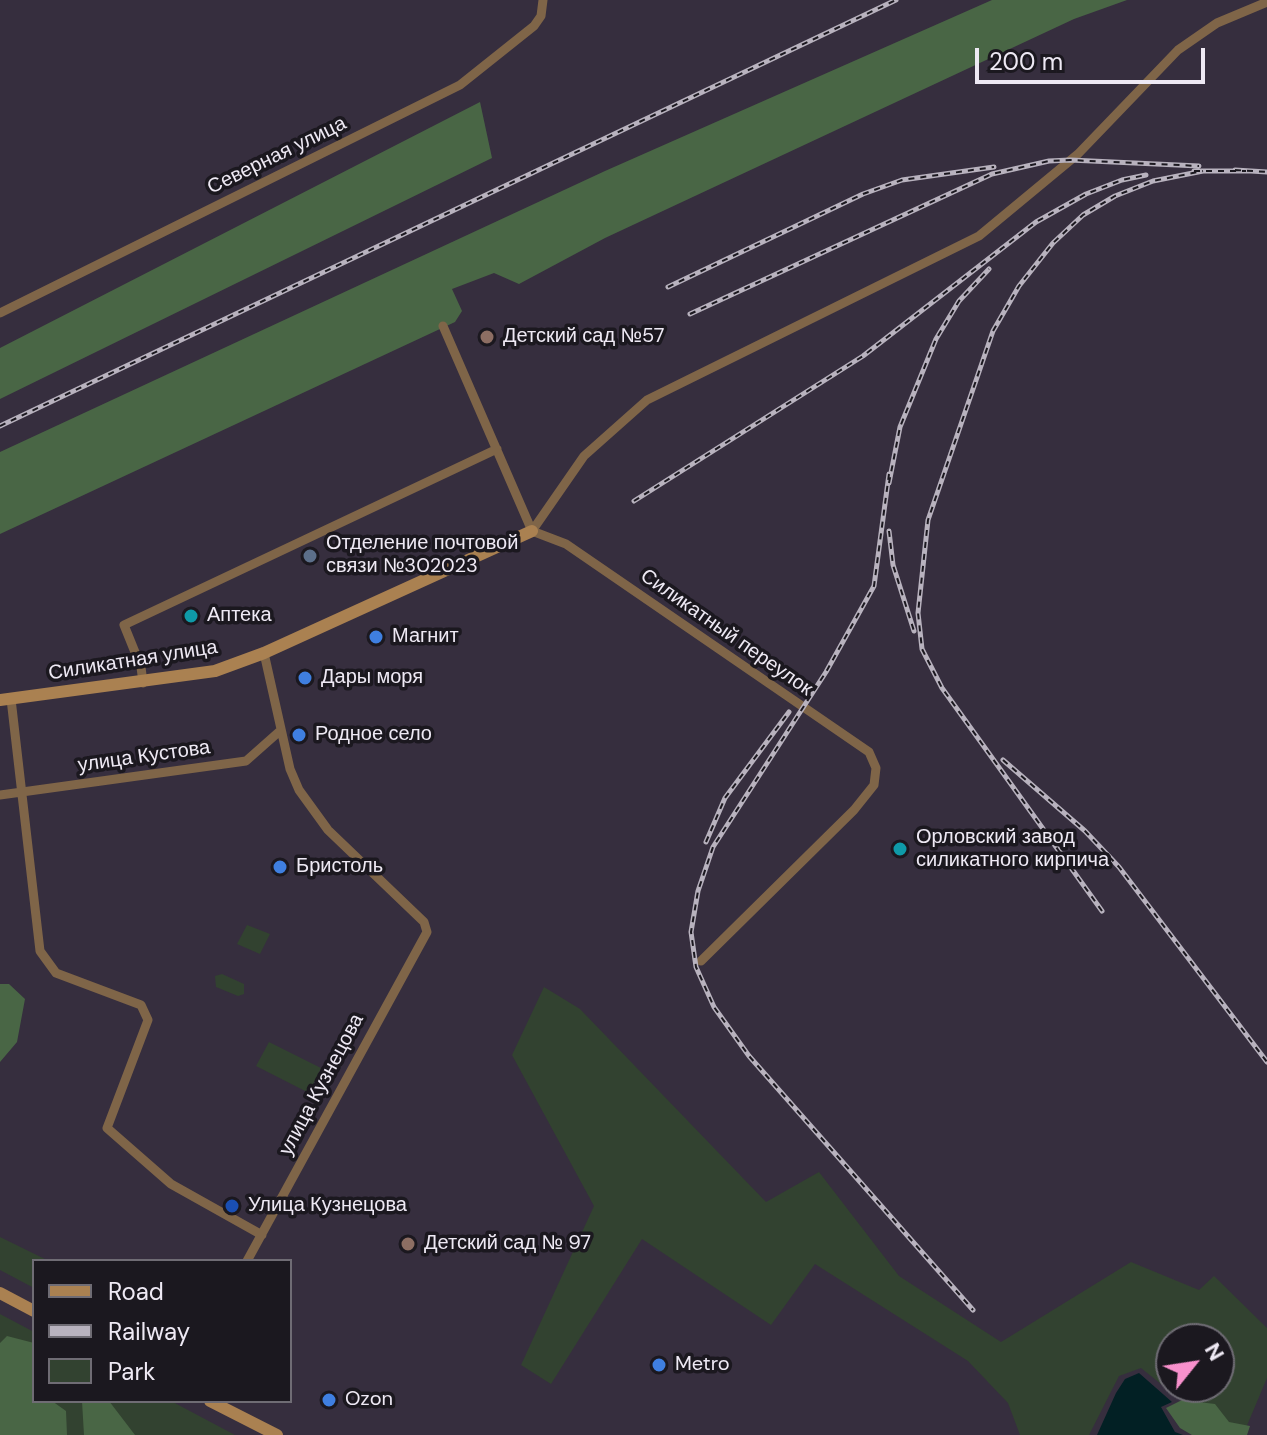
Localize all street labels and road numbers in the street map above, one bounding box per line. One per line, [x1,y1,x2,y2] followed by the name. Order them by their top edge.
[204,112,350,200] street label: Северная улица
[635,564,817,702] street label: Силикатный переулок
[47,636,219,686] street label: Силикатная улица
[76,736,212,778] street label: улица Кустова
[275,1010,369,1160] street label: улица Кузнецова

